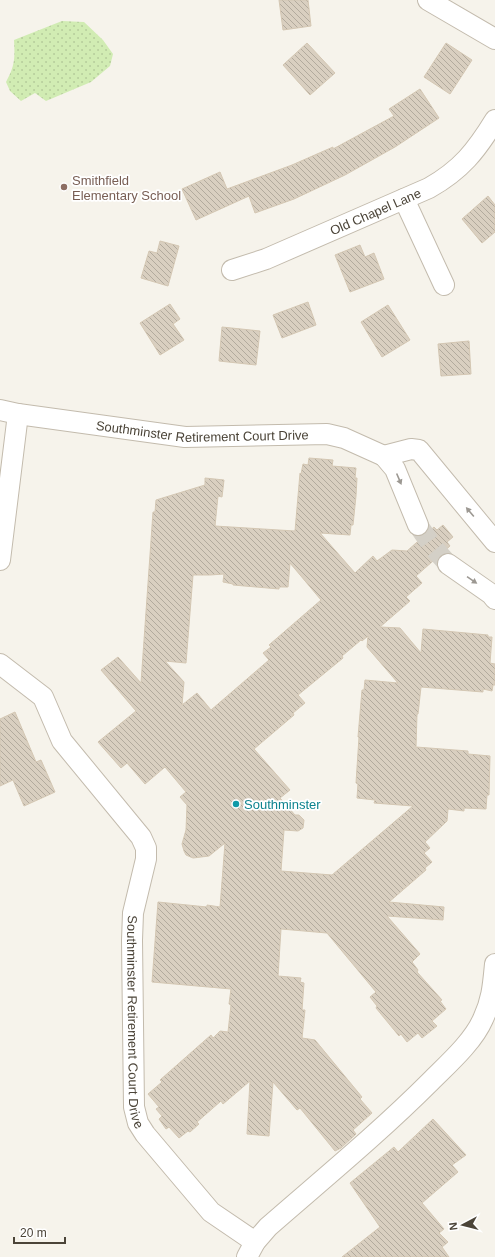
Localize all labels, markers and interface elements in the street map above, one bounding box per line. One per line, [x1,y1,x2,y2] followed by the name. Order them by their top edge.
[72,173,181,203] place label: Smithfield Elementary School
[59,182,69,192] marker: Smithfield Elementary School
[328,185,423,238] street label: Old Chapel Lane
[95,418,309,445] street label: Southminster Retirement Court Drive
[396,473,402,485] one-way arrow
[466,506,475,517] one-way arrow
[467,576,477,584] one-way arrow
[244,797,321,812] place label: Southminster
[231,799,241,809] marker: Southminster
[124,915,147,1132] street label: Southminster Retirement Court Drive
[443,1205,483,1245] north arrow
[14,1219,65,1245] scale bar
[447,1221,460,1231] text: N
[20,1226,47,1240] text: 20 m

